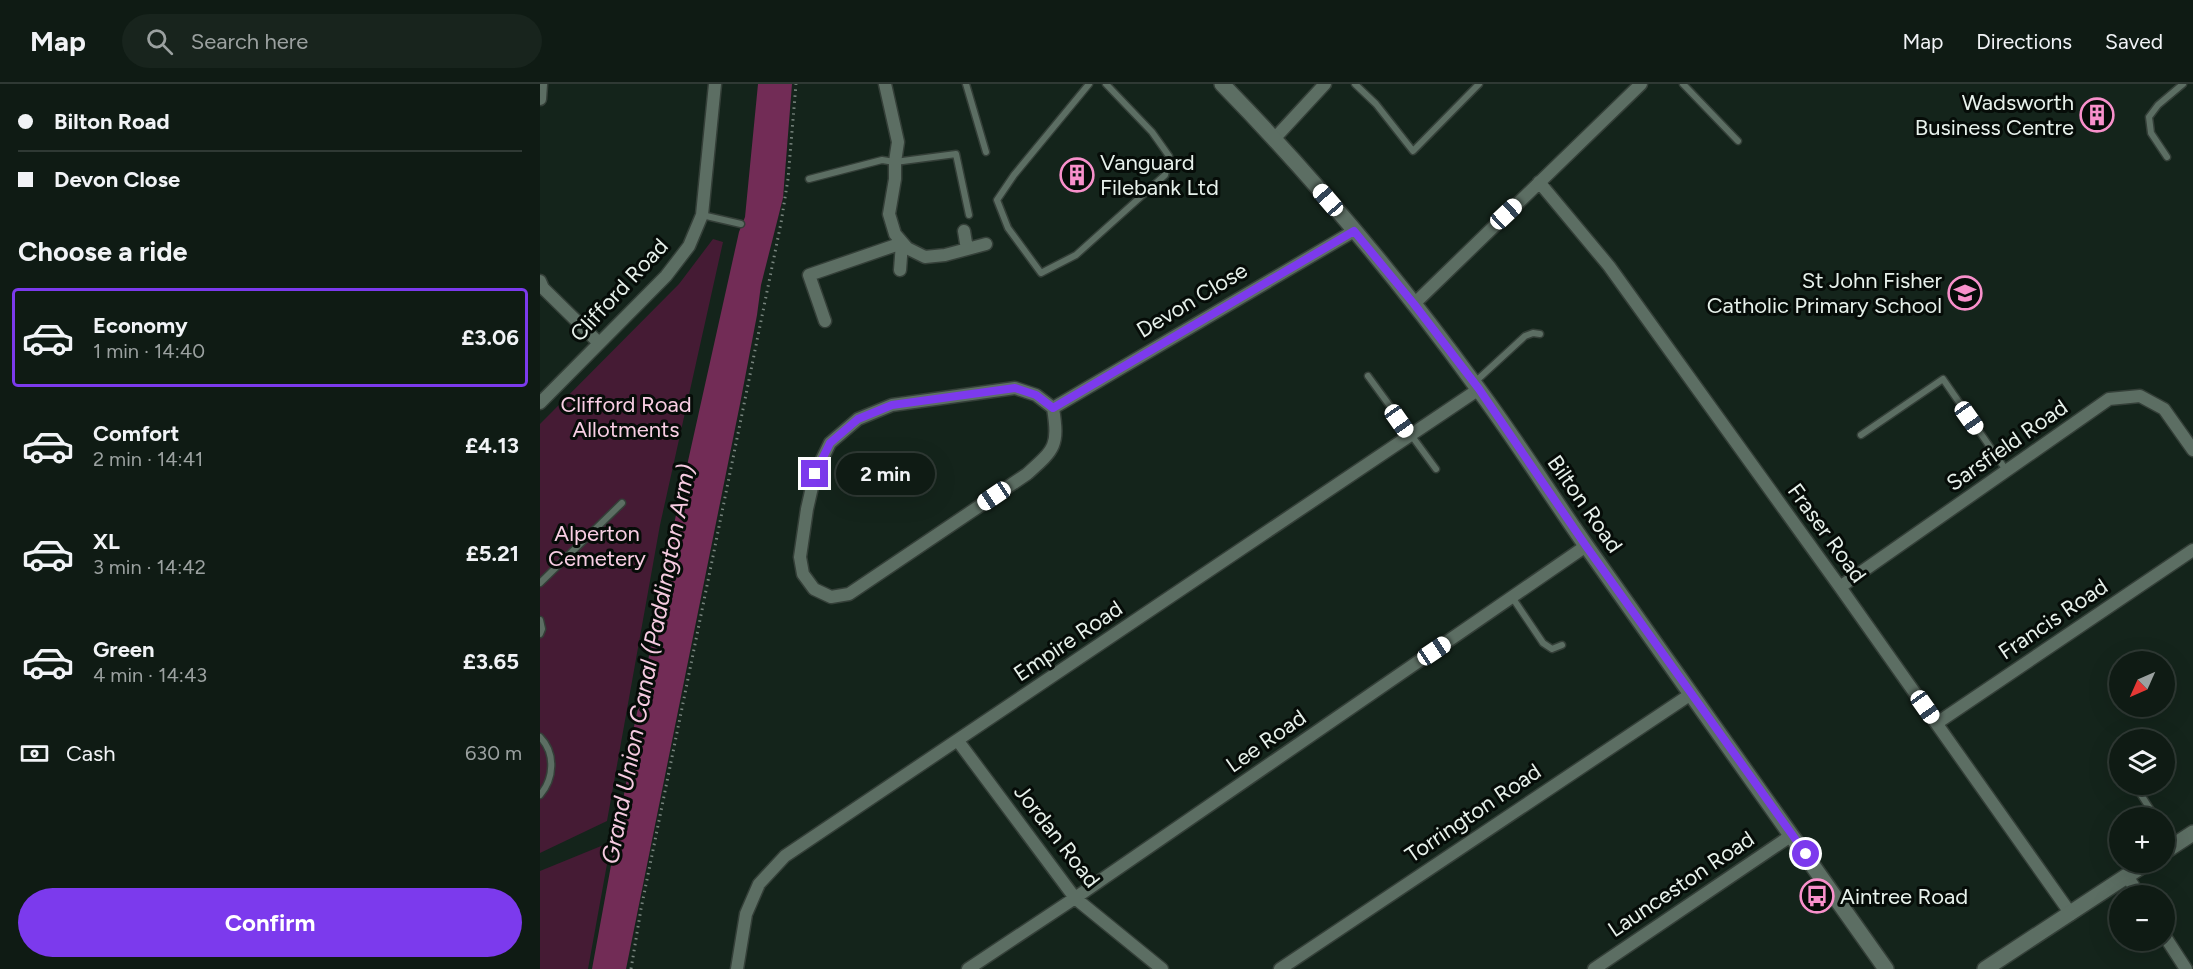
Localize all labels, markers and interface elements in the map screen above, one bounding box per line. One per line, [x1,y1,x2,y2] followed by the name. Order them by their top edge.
[122,14,542,68] search box
[30,24,86,58] text: Map
[143,25,176,58] icon: search
[191,28,308,55] text: Search here
[1902,29,1943,54] text: Map
[1976,29,2072,54] text: Directions
[2105,29,2163,54] text: Saved
[1915,89,2074,141] place label: Wadsworth Business Centre
[2079,97,2115,133] building icon: Wadsworth Business Centre
[54,108,170,135] text: Bilton Road
[1100,149,1219,201] place label: Vanguard Filebank Ltd
[1059,157,1095,193] building icon: Vanguard Filebank Ltd
[54,166,180,193] text: Devon Close
[1309,181,1347,219] car
[1487,195,1525,233] car
[564,233,674,347] street label: Clifford Road
[18,235,187,268] text: Choose a ride
[1132,256,1252,344] street label: Devon Close
[1707,267,1943,319] place label: St John Fisher Catholic Primary School
[1947,275,1983,311] school or university icon: St John Fisher Catholic Primary School
[21,311,75,365] icon: car
[93,312,188,339] text: Economy
[461,324,519,351] text: £3.06
[93,339,205,363] text: 1 min · 14:40
[560,391,692,443] park label: Clifford Road Allotments
[1941,393,2073,497] street label: Sarsfield Road
[1951,398,1987,438] car
[1381,401,1417,441] car
[21,419,75,473] icon: car
[93,420,179,447] text: Comfort
[465,432,519,459] text: £4.13
[93,447,203,471] text: 2 min · 14:41
[1542,450,1628,558] street label: Bilton Road
[836,453,935,495] callout: 2 min
[801,460,828,487] route end
[595,462,701,866] water label: Grand Union Canal (Paddington Arm)
[860,462,911,486] text: 2 min
[974,478,1014,514] car
[1782,478,1872,588] street label: Fraser Road
[548,520,646,572] park label: Alperton Cemetery
[21,527,75,581] icon: car
[93,528,120,555] text: XL
[466,540,519,567] text: £5.21
[93,555,206,579] text: 3 min · 14:42
[1993,573,2113,665] street label: Francis Road
[1008,595,1128,687] street label: Empire Road
[1414,633,1454,669] car
[21,635,75,689] icon: car
[93,636,155,663] text: Green
[463,648,519,675] text: £3.65
[2109,651,2175,717] north arrow
[2109,651,2175,951] map controls
[93,663,207,687] text: 4 min · 14:43
[1907,687,1943,727] car
[1221,704,1311,778] street label: Lee Road
[2109,729,2175,795] button: layers
[18,737,51,770] icon: cash
[66,740,116,767] text: Cash
[465,741,522,765] text: 630 m
[1400,758,1546,868] street label: Torrington Road
[1008,779,1106,893] street label: Jordan Road
[2109,807,2175,873] button: +
[1603,825,1759,943] street label: Launceston Road
[1792,840,1819,867] route start
[1799,878,1835,914] bus stop icon: Aintree Road
[1840,883,1968,910] place label: Aintree Road
[2109,885,2175,951] button: −
[18,888,522,957] button: Confirm

